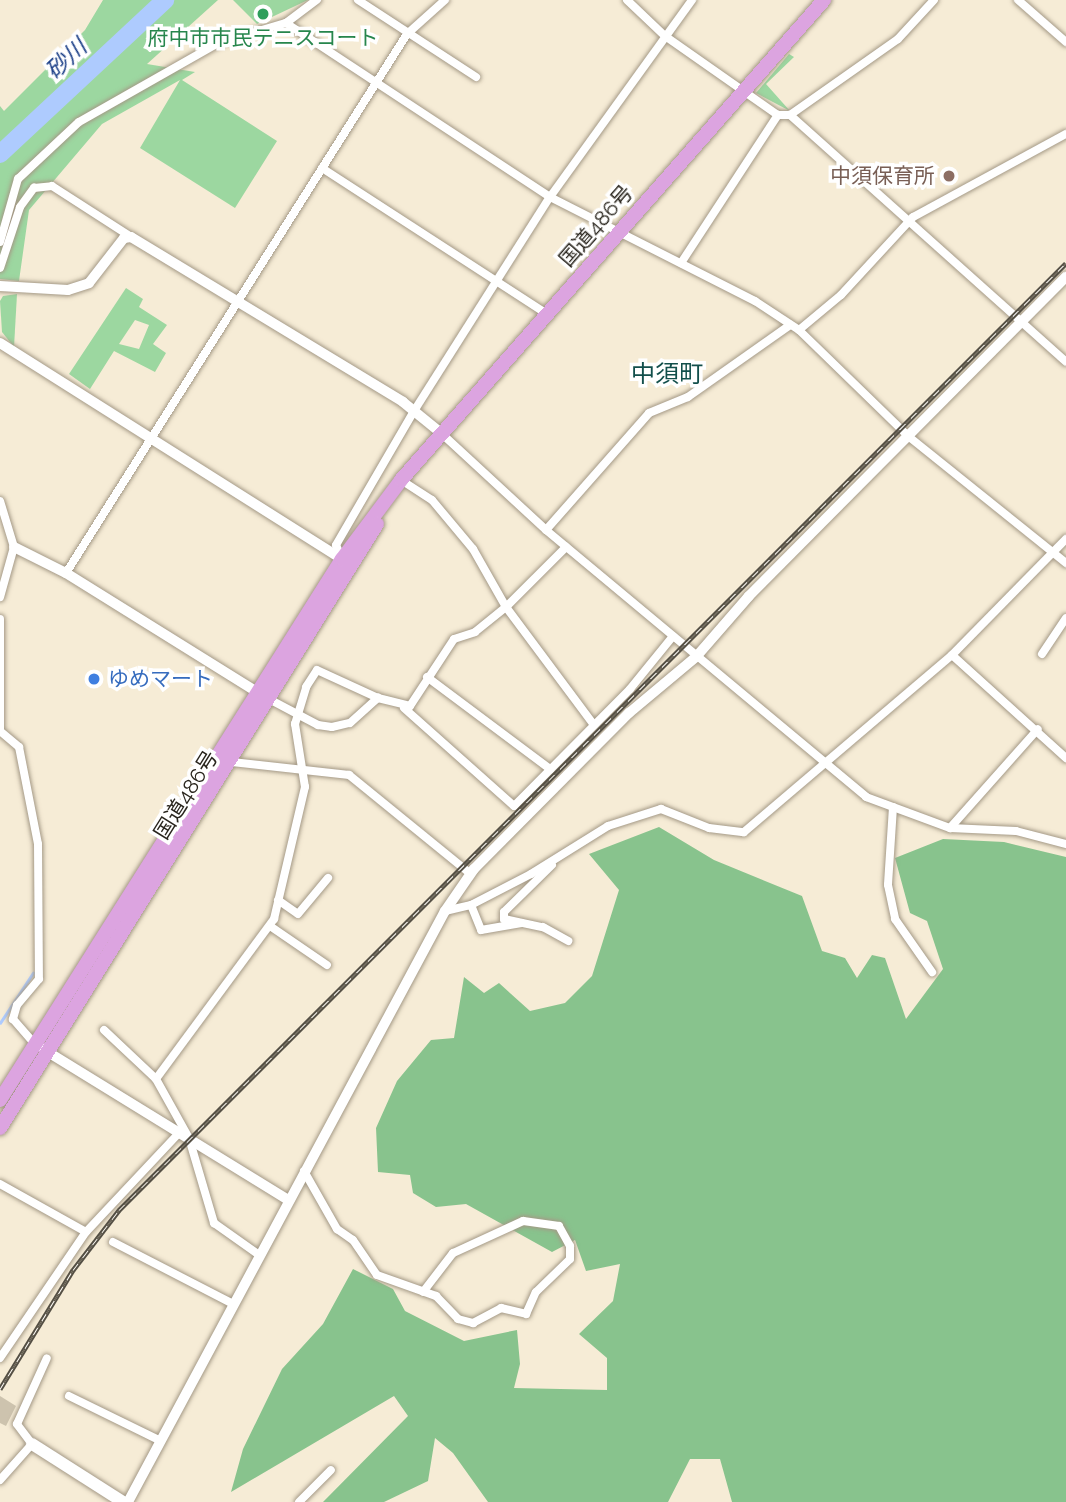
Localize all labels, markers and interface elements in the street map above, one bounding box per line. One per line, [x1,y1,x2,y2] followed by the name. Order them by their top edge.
[255,6,271,22] marker: 府中市市民テニスコート
[148,25,378,51] place label: 府中市市民テニスコート
[40,33,92,85] water label: 砂川
[830,163,935,189] place label: 中須保育所
[941,168,957,184] marker: 中須保育所
[554,180,638,272] street label: 国道486号
[631,360,703,388] district label: 中須町
[108,666,213,692] place label: ゆめマート
[86,671,102,687] marker: ゆめマート
[149,746,223,844] street label: 国道486号

